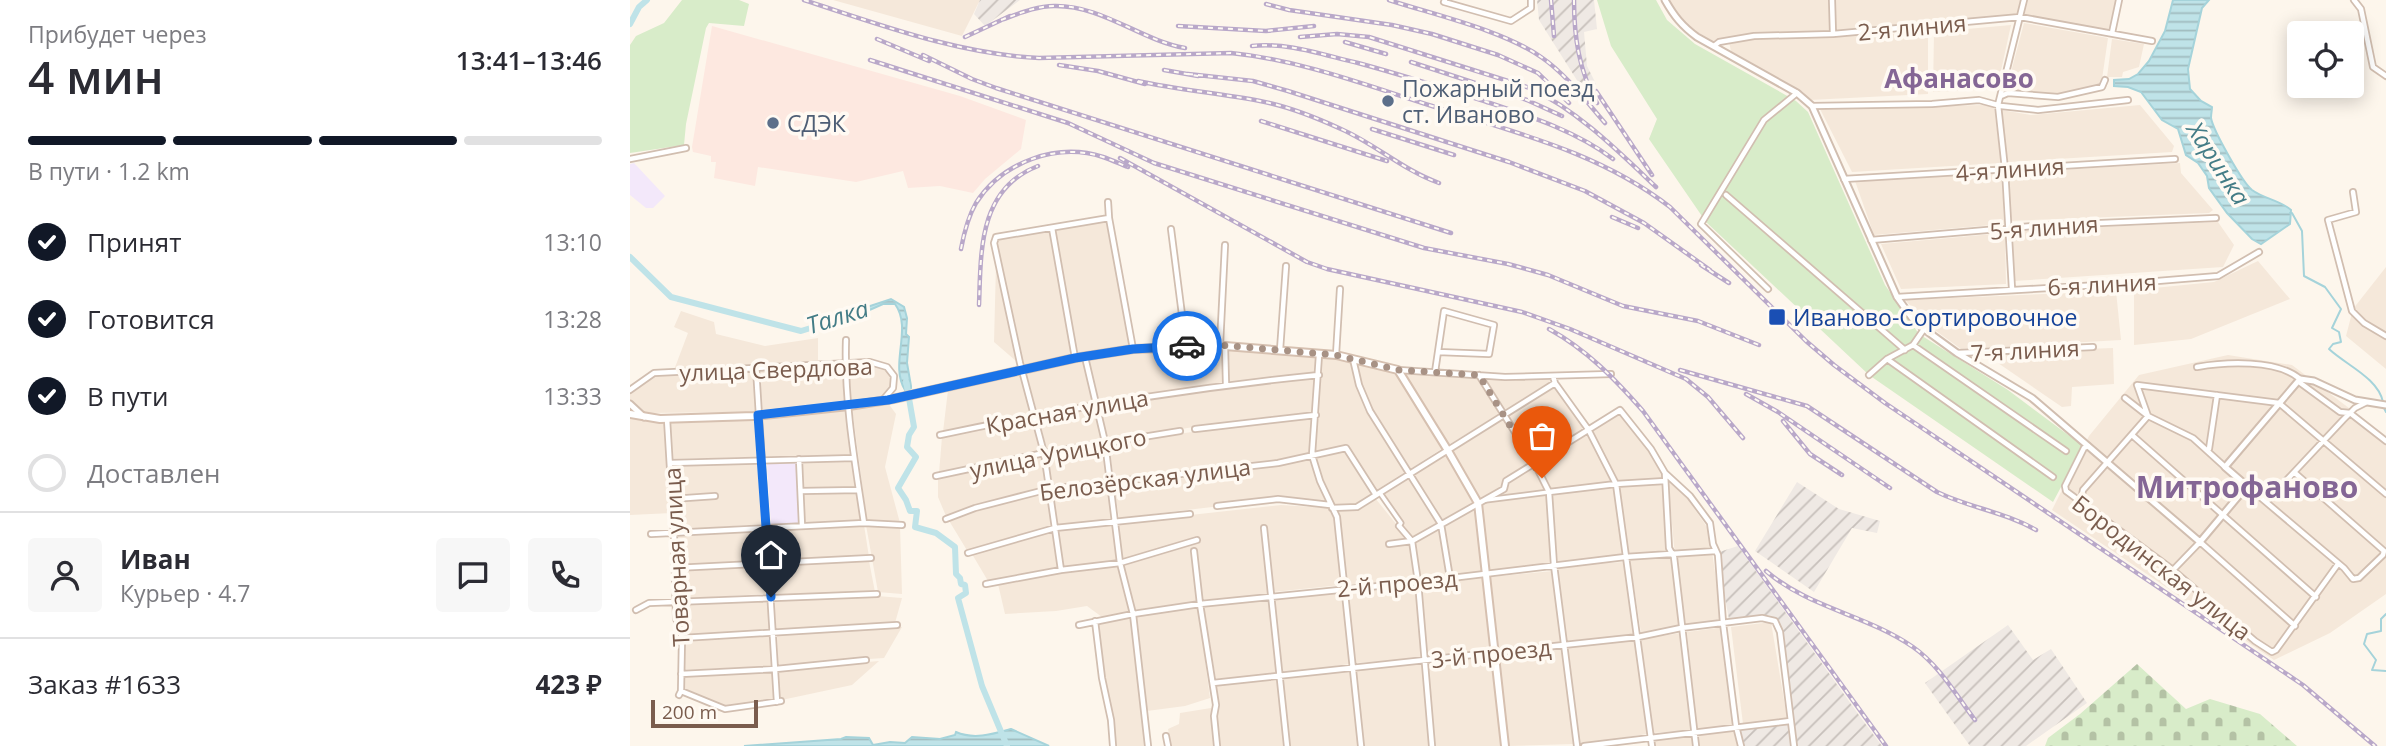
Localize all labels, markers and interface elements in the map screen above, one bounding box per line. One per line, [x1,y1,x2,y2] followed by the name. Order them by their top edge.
[1856,6,1968,48] street label: 2-я линия
[28,18,207,50] text: Прибудет через
[2287,21,2364,98] map controls
[2287,21,2364,98] button: locate
[456,42,602,78] text: 13:41–13:46
[28,45,164,107] text: 4 мин
[1884,60,2034,96] district label: Афанасово
[1402,72,1595,130] place label: Пожарный поезд ст. Иваново
[1380,93,1396,109] marker: Пожарный поезд ст. Иваново
[787,107,847,139] place label: СДЭК
[2179,113,2258,211] water label: Харинка
[765,115,781,131] marker: СДЭК
[1955,149,2065,189] street label: 4-я линия
[28,155,190,187] text: В пути · 1.2 km
[1989,207,2099,247] street label: 5-я линия
[28,223,66,261] icon: check
[87,224,181,260] text: Принят
[543,226,602,258] text: 13:10
[2047,265,2157,303] street label: 6-я линия
[802,291,873,341] water label: Талка
[28,300,66,338] icon: check
[87,301,215,337] text: Готовится
[1793,301,2077,333] place label: Иваново-Сортировочное
[543,303,602,335] text: 13:28
[1767,307,1787,327] marker: Иваново-Сортировочное
[1152,311,1222,381] courier
[1168,327,1206,365] icon: car
[1970,331,2080,369] street label: 7-я линия
[679,350,873,388] street label: улица Свердлова
[28,377,66,415] icon: check
[87,378,168,414] text: В пути
[543,380,602,412] text: 13:33
[983,381,1151,441] street label: Красная улица
[1512,406,1572,478] pin
[1523,417,1561,455] icon: bag
[967,420,1149,486] street label: улица Урицкого
[1037,450,1253,508] street label: Белозёрская улица
[87,455,220,491] text: Доставлен
[2136,466,2358,507] district label: Митрофаново
[655,467,697,647] street label: Товарная улица
[2066,487,2258,647] street label: Бородинская улица
[741,525,801,597] pin
[752,536,790,574] icon: home
[28,538,102,612] button: person
[436,538,510,612] button: chat
[528,538,602,612] button: phone
[120,541,191,577] text: Иван
[1336,562,1458,604] street label: 2-й проезд
[120,577,251,609] text: Курьер · 4.7
[1429,631,1553,675] street label: 3-й проезд
[28,666,181,702] text: Заказ #1633
[536,666,602,702] text: 423 ₽
[651,697,758,729] scale bar
[662,699,717,725] text: 200 m

